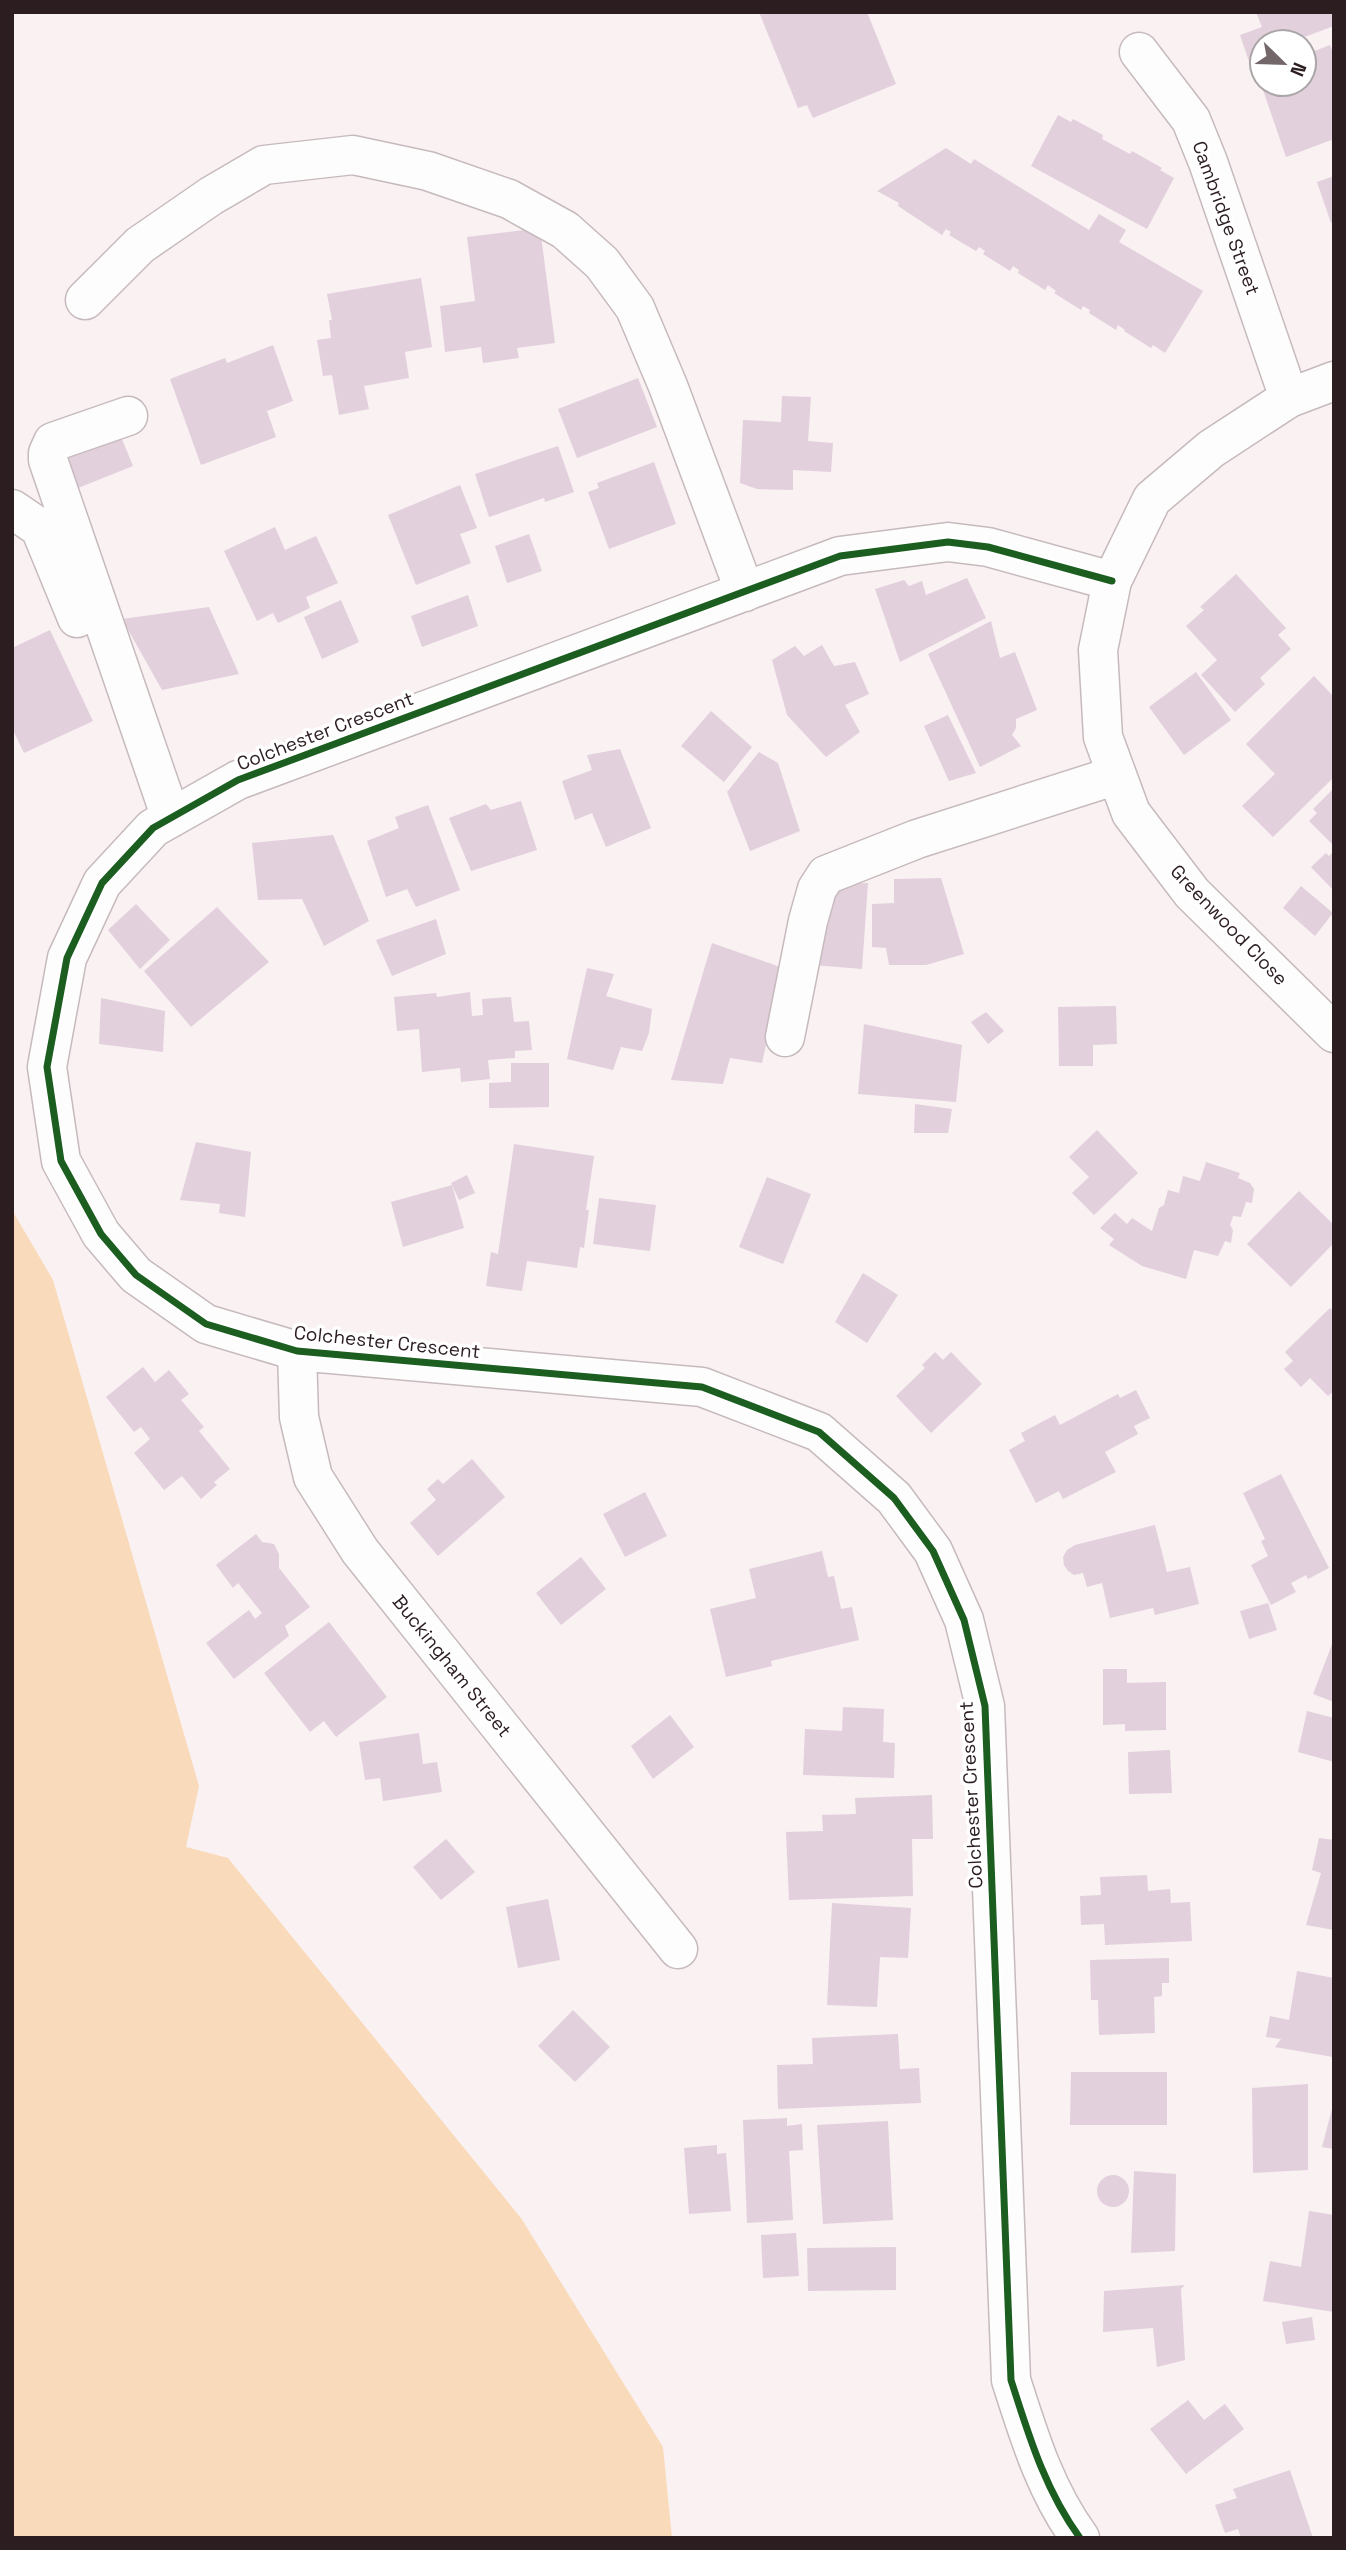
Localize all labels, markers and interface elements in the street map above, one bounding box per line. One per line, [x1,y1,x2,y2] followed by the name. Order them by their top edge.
[1248,28,1318,98] north arrow
[1284,59,1312,80] text: N
[1187,138,1265,298] street label: Cambridge Street
[233,686,417,776] street label: Colchester Crescent
[1165,859,1293,991] street label: Greenwood Close
[293,1320,481,1364] street label: Colchester Crescent
[387,1590,517,1742] street label: Buckingham Street
[954,1701,988,1889] street label: Colchester Crescent

